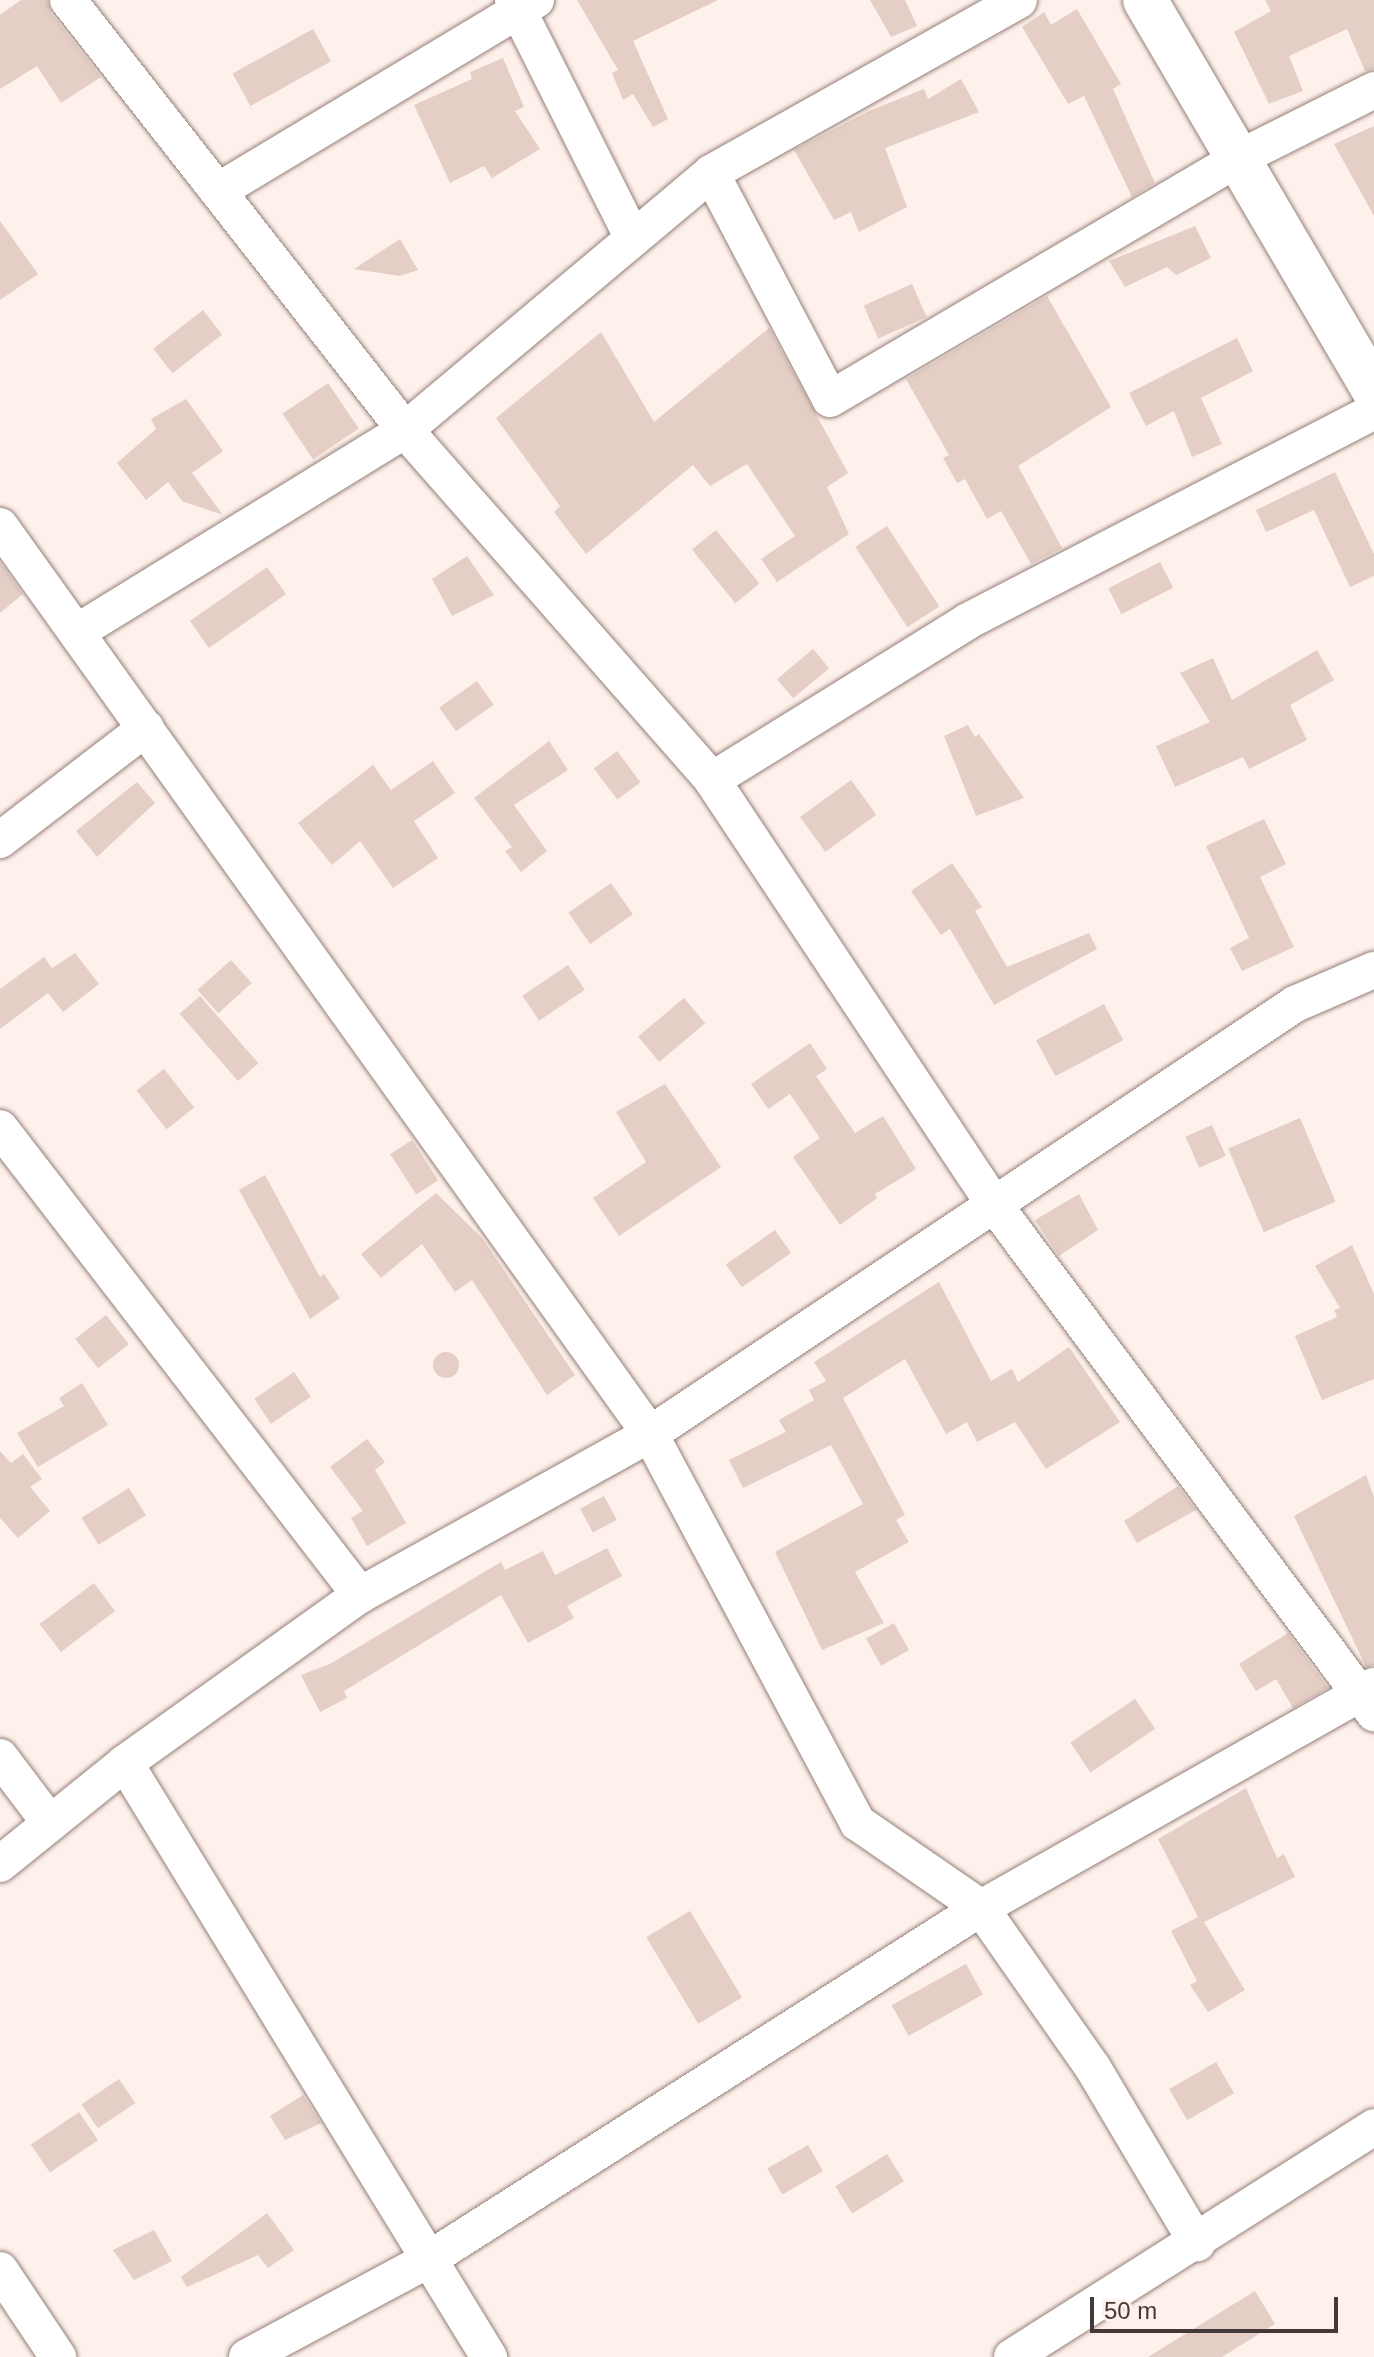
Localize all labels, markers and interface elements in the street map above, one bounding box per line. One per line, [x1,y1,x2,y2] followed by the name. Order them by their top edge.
[1094,2281,1342,2331] scale bar
[1104,2297,1157,2324] text: 50 m

